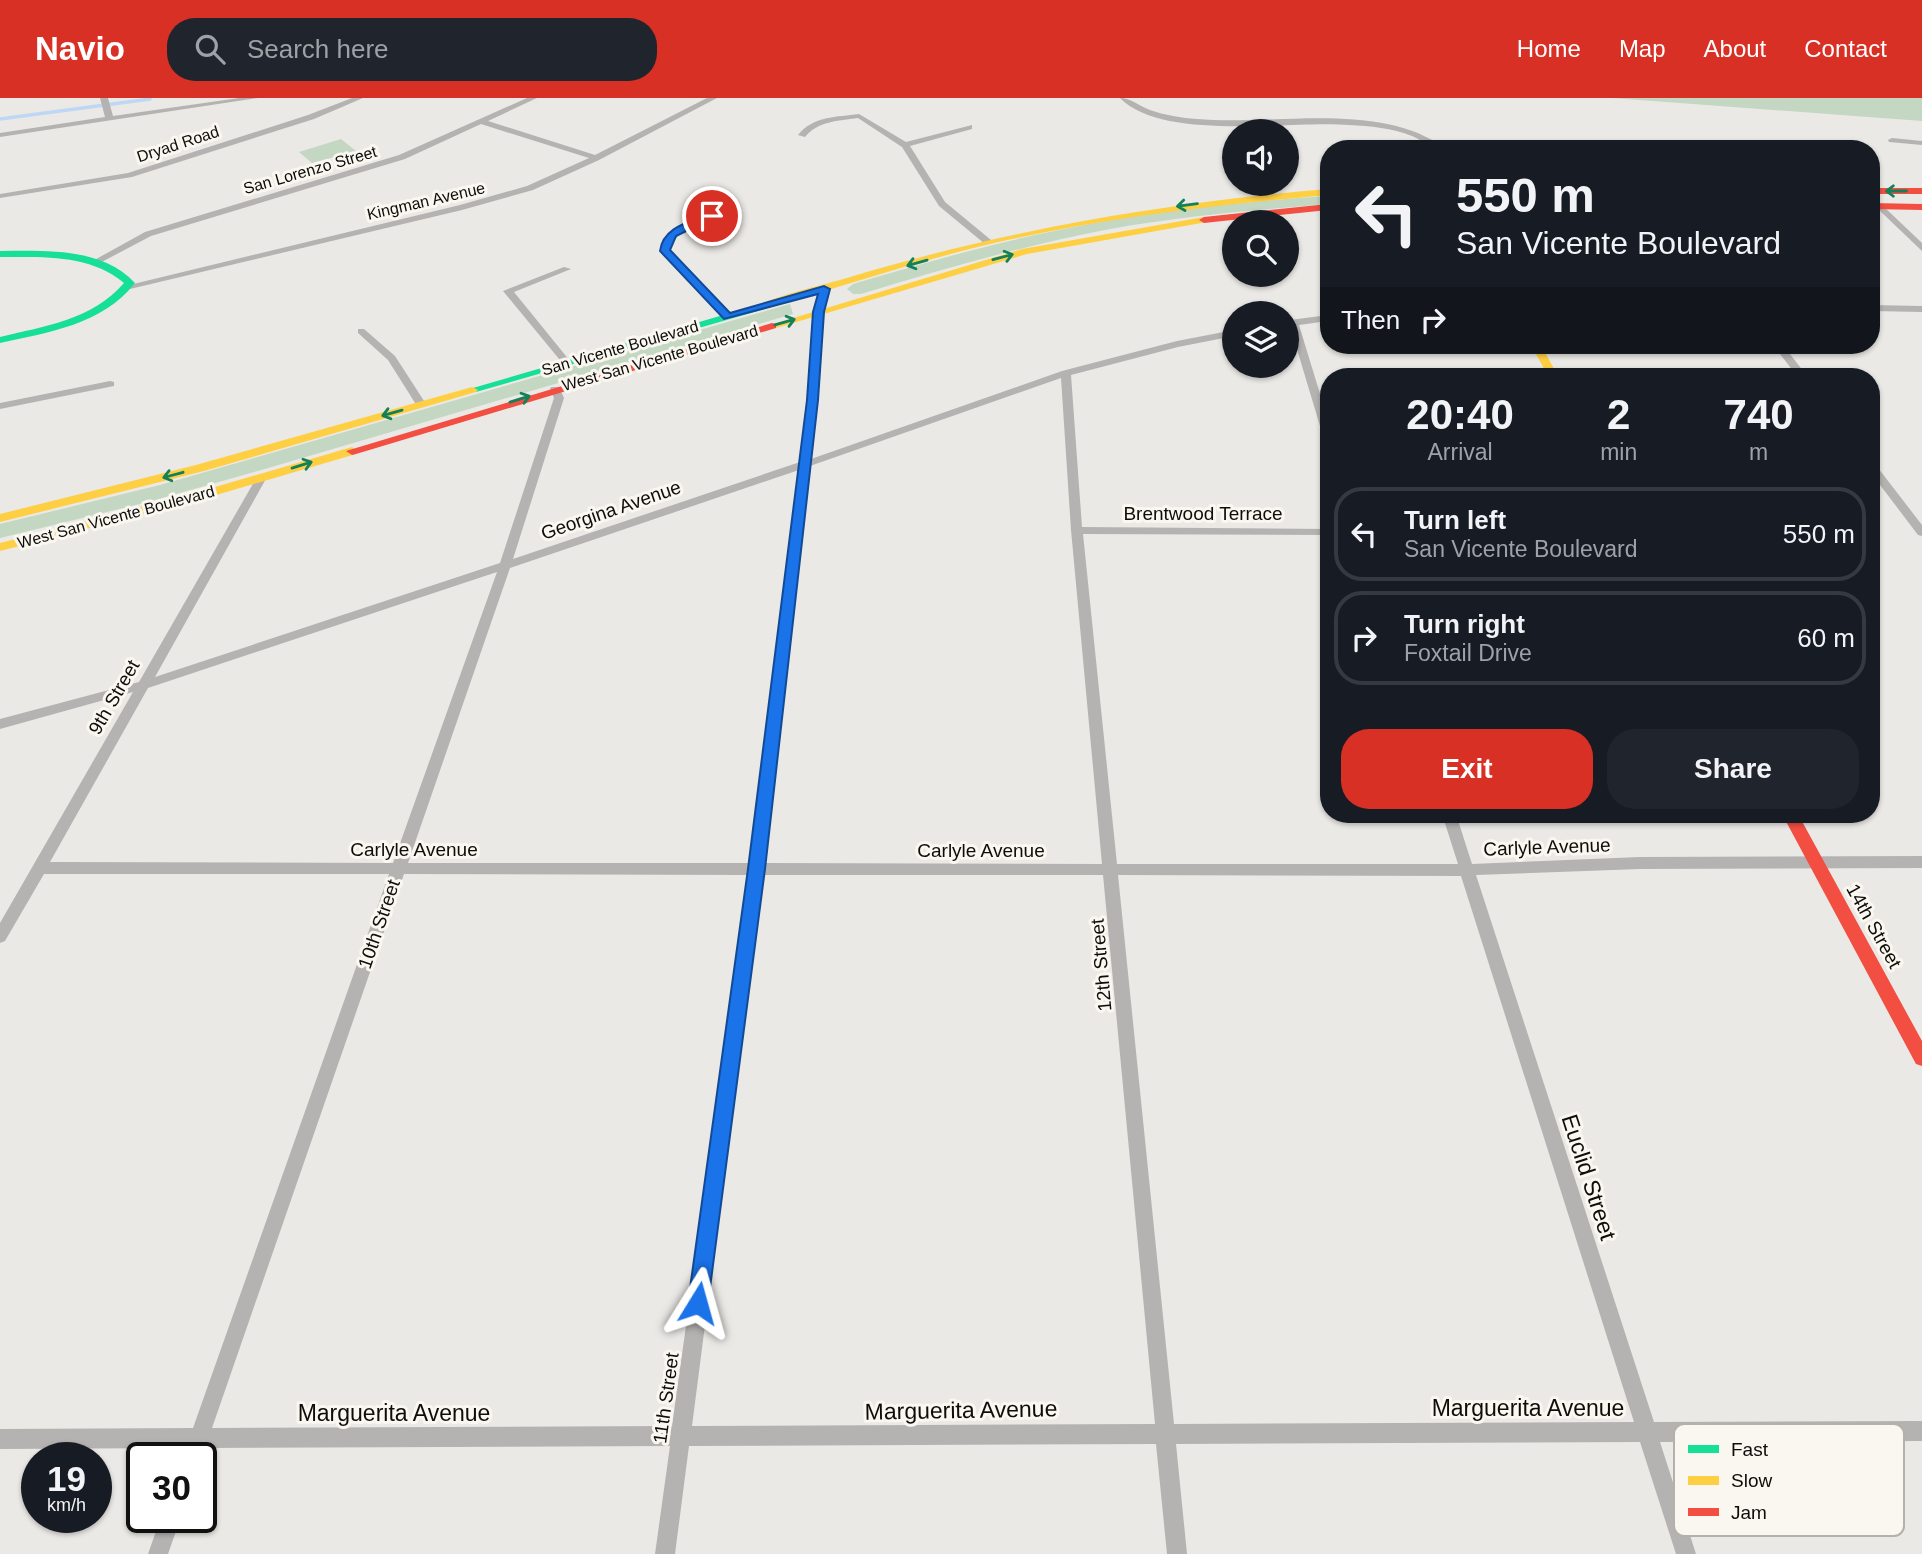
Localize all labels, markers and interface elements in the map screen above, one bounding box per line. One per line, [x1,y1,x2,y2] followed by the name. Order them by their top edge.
[167,18,657,81] search box
[35,30,125,67] text: Navio
[191,30,229,68] icon: search
[247,34,389,64] text: Search here
[1517,35,1581,62] text: Home
[1619,35,1666,62] text: Map
[1704,35,1766,62] text: About
[1804,35,1887,62] text: Contact
[1222,119,1299,378] map controls
[1222,119,1299,196] button: sound
[135,123,221,165] street label: Dryad Road
[241,143,379,197] street label: San Lorenzo Street
[1341,168,1432,259] icon: left
[1456,168,1595,222] text: 550 m
[365,179,487,223] street label: Kingman Avenue
[1885,184,1908,198] one-way arrow
[682,186,742,246] pin
[693,197,731,235] icon: arrive
[1176,199,1199,212] one-way arrow
[1222,210,1299,287] button: search
[1456,225,1781,261] text: San Vicente Boulevard
[992,250,1014,263] one-way arrow
[906,257,928,270] one-way arrow
[1222,301,1299,378] button: layers
[1414,301,1452,339] icon: right
[1341,305,1400,335] text: Then
[774,315,796,328] one-way arrow
[540,317,700,379] street label: San Vicente Boulevard
[560,322,760,394] street label: West San Vicente Boulevard
[1406,391,1514,438] text: 20:40
[1607,391,1630,438] text: 2
[1724,391,1794,438] text: 740
[509,392,531,405] one-way arrow
[381,407,403,420] one-way arrow
[1427,439,1493,465] text: Arrival
[1600,439,1637,465] text: min
[1749,439,1768,465] text: m
[291,457,313,470] one-way arrow
[162,469,185,482] one-way arrow
[538,476,684,544] street label: Georgina Avenue
[16,483,216,551] street label: West San Vicente Boulevard
[1123,503,1283,524] street label: Brentwood Terrace
[1404,505,1506,535] text: Turn left
[1345,515,1383,553] icon: left
[1783,519,1855,549] text: 550 m
[1404,536,1638,562] text: San Vicente Boulevard
[1404,609,1525,639] text: Turn right
[1345,619,1383,657] icon: right
[1797,623,1855,653] text: 60 m
[1404,640,1532,666] text: Foxtail Drive
[84,655,144,738] street label: 9th Street
[1341,729,1593,809] button: Exit
[1607,729,1859,809] button: Share
[1483,834,1611,860] street label: Carlyle Avenue
[350,839,478,860] street label: Carlyle Avenue
[917,840,1045,861] street label: Carlyle Avenue
[354,876,404,971] street label: 10th Street
[1842,880,1906,972] street label: 14th Street
[1086,917,1116,1012] street label: 12th Street
[1556,1111,1622,1244] street label: Euclid Street
[661,1266,735,1340] position arrow
[649,1351,683,1445] street label: 11th Street
[864,1395,1058,1425] street label: Marguerita Avenue
[1432,1395,1624,1421] street label: Marguerita Avenue
[298,1400,490,1426] street label: Marguerita Avenue
[1674,1424,1904,1536] legend
[1731,1439,1769,1460] text: Fast
[126,1442,217,1533] speed limit sign: 30
[47,1459,86,1498] text: 19
[1731,1470,1772,1491] text: Slow
[47,1495,86,1515] text: km/h
[1731,1502,1767,1523] text: Jam

